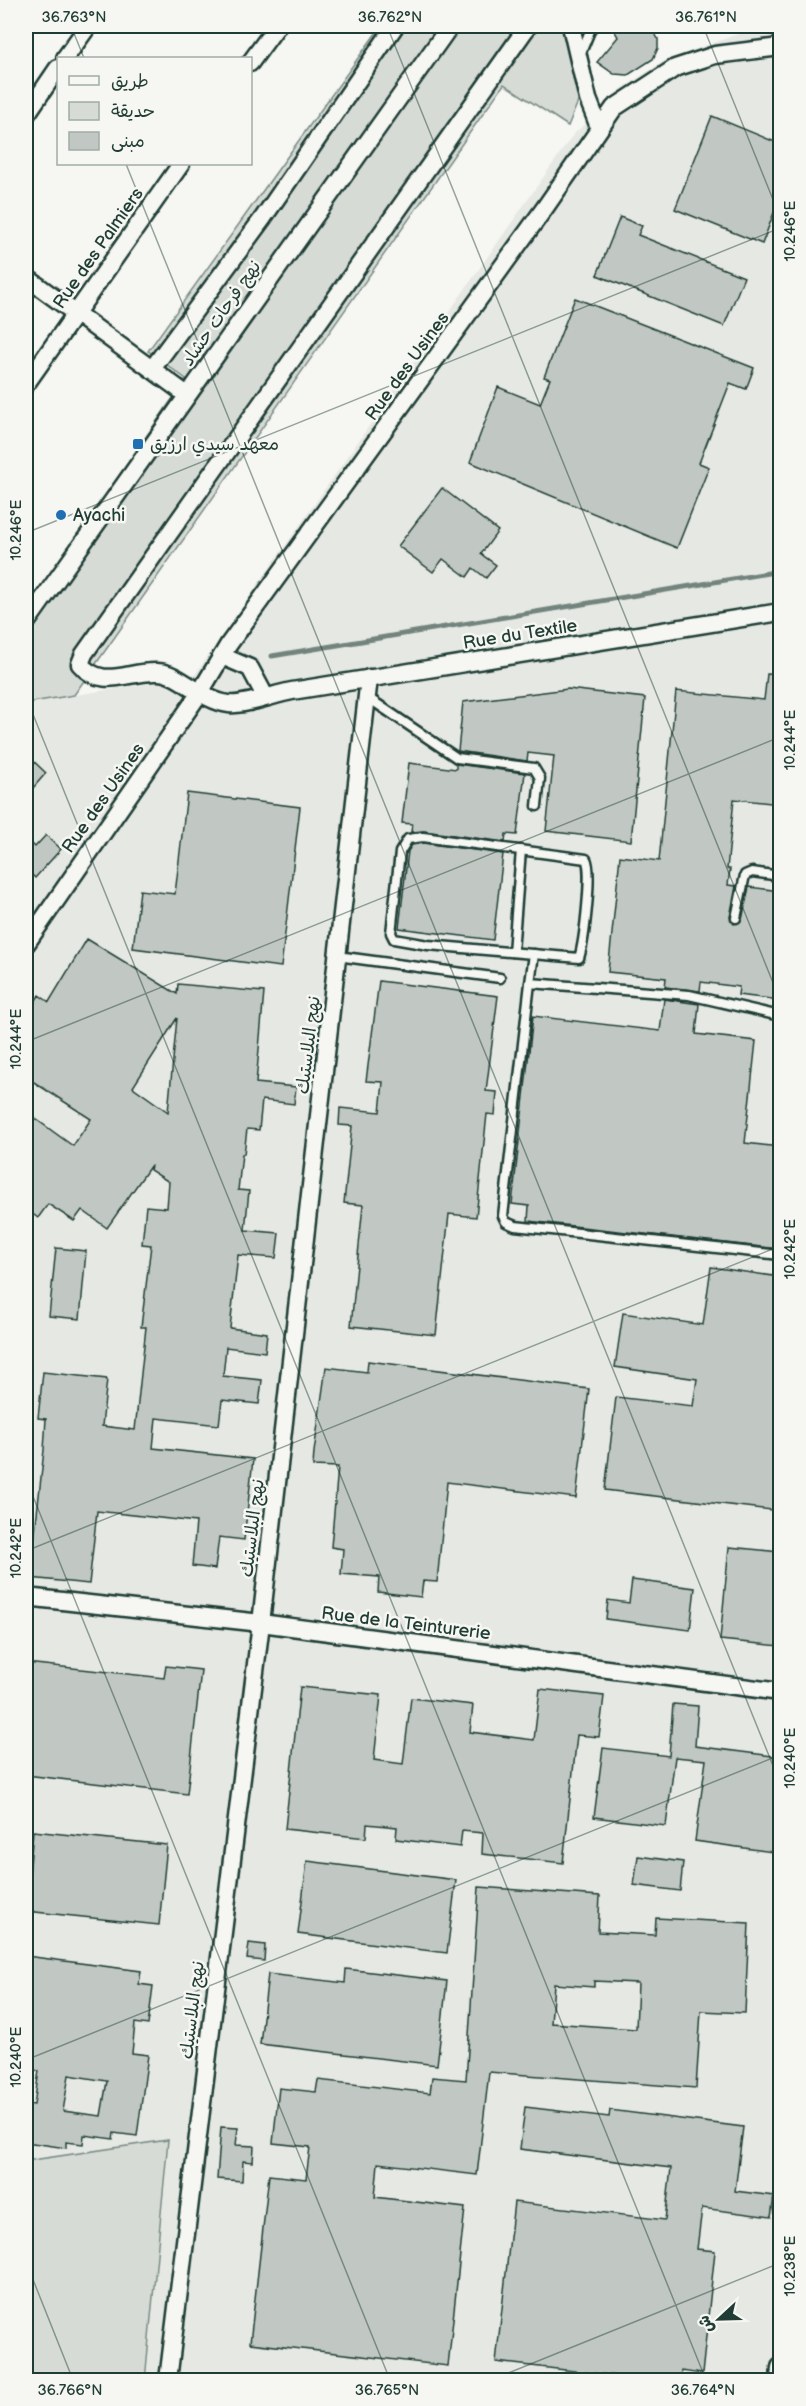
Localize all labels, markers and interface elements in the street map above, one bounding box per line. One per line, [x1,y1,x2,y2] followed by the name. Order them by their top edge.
[42,8,106,27] text: 36.763°N
[358,8,422,27] text: 36.762°N
[675,8,737,27] text: 36.761°N
[57,57,252,165] legend
[111,71,149,92] text: طريق
[111,101,155,122] text: حديقة
[111,131,145,152] text: مبنى
[49,184,148,313] street label: Rue des Palmiers
[781,200,800,262] text: 10.246°E
[177,256,266,371] street label: نهج فرحات حشاد
[361,308,454,425] street label: Rue des Usines
[150,434,279,457] place label: معهد سيدي ارزيق
[131,437,145,451] marker: معهد سيدي ارزيق
[7,499,26,561] text: 10.246°E
[73,505,125,526] place label: Ayachi
[54,508,68,522] marker: Ayachi
[462,615,579,654] street label: Rue du Textile
[781,710,800,770] text: 10.244°E
[58,739,149,857] street label: Rue des Usines
[292,995,326,1095] street label: نهج البلاستيك
[7,1009,26,1069] text: 10.244°E
[781,1219,800,1279] text: 10.242°E
[236,1478,270,1578] street label: نهج البلاستيك
[7,1518,26,1578] text: 10.242°E
[320,1603,492,1644] street label: Rue de la Teinturerie
[781,1727,800,1788] text: 10.240°E
[176,1960,210,2060] street label: نهج البلاستيك
[7,2026,26,2087] text: 10.240°E
[781,2235,800,2296] text: 10.238°E
[689,2289,749,2349] north arrow
[694,2312,719,2336] text: ش
[38,2381,102,2400] text: 36.766°N
[355,2381,419,2400] text: 36.765°N
[671,2381,735,2400] text: 36.764°N

